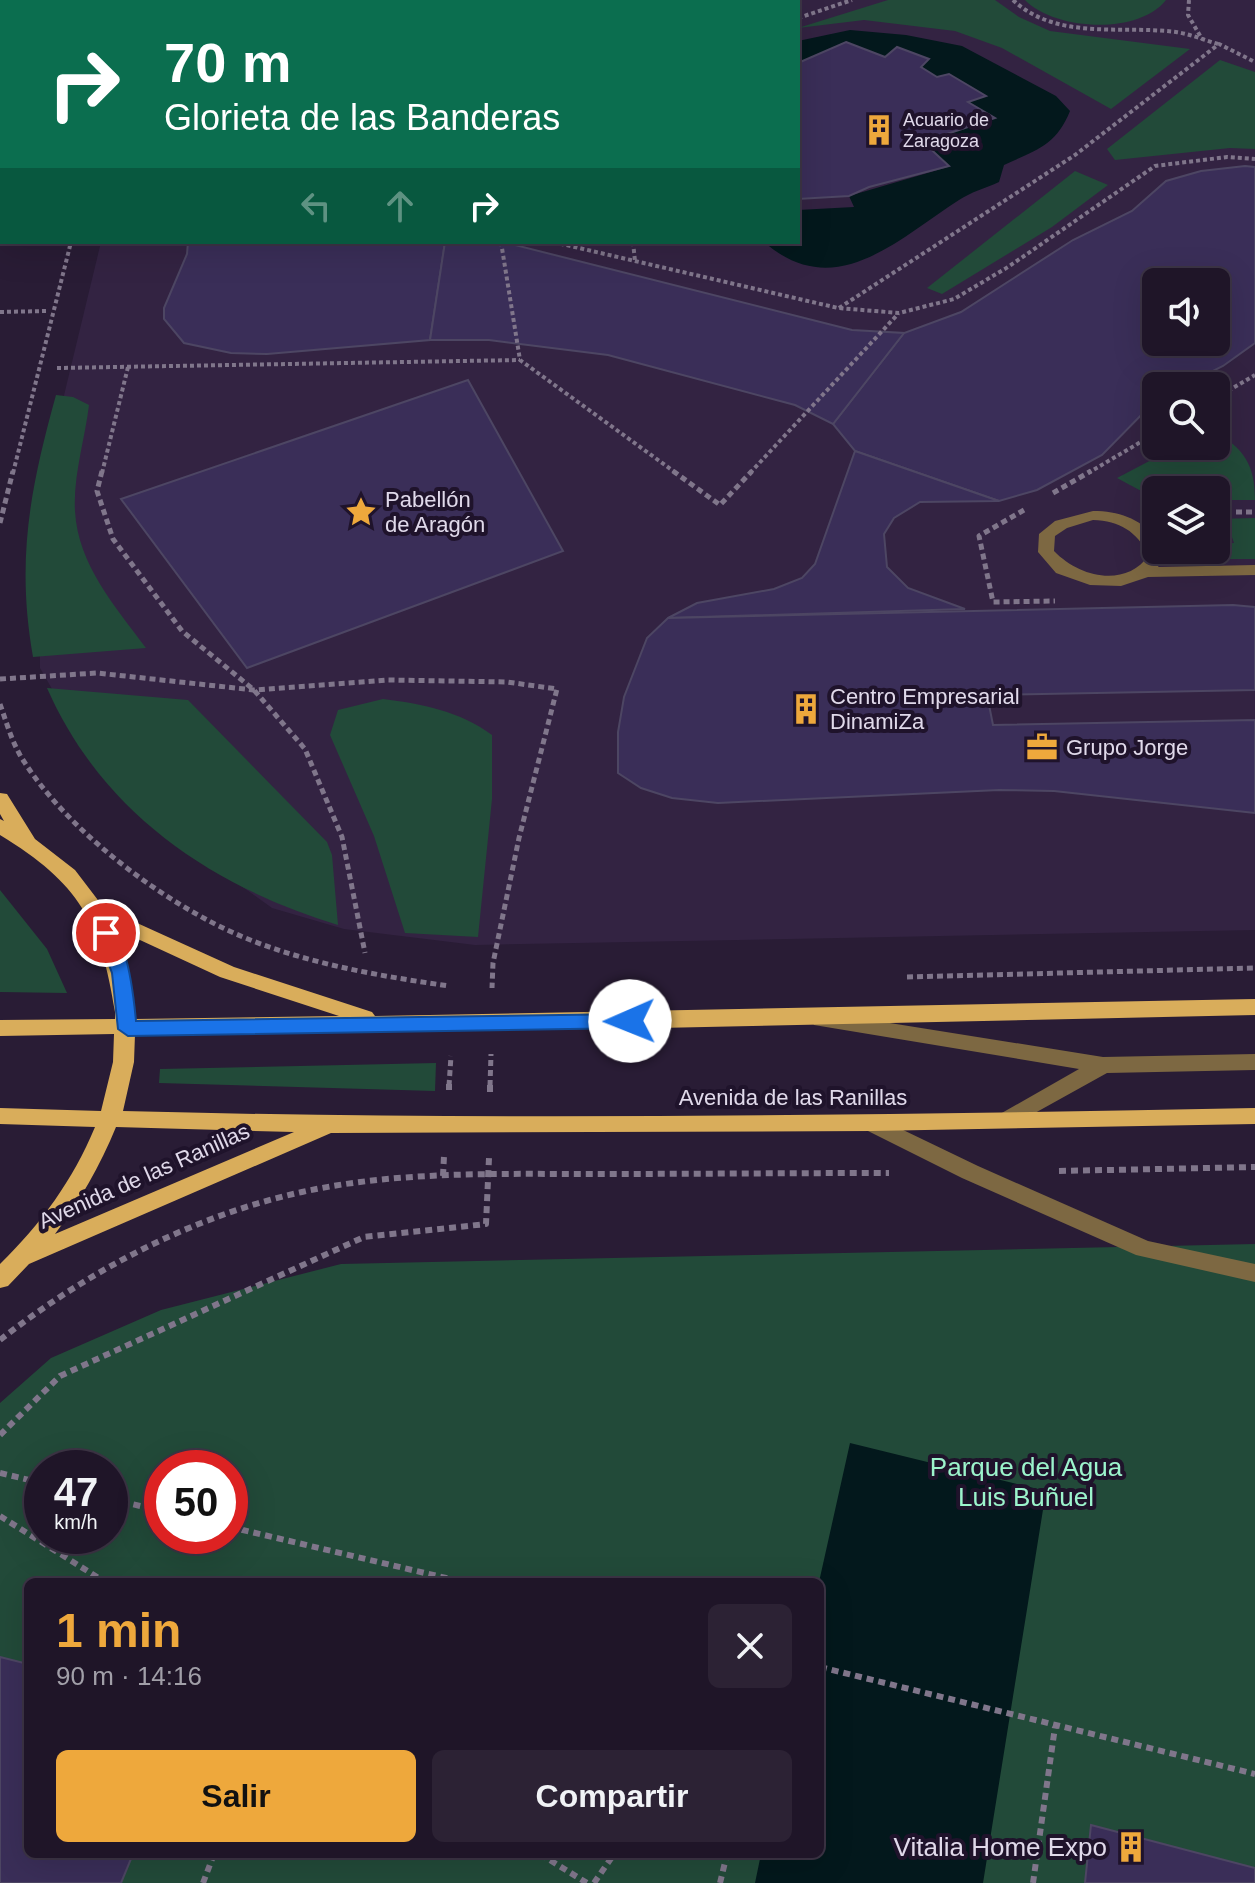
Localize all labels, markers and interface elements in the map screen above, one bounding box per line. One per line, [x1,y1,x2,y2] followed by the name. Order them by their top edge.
[164,31,292,94] text: 70 m
[32,32,136,136] icon: right
[164,97,560,138] text: Glorieta de las Banderas
[903,110,989,151] place label: Acuario de Zaragoza
[862,113,896,147] building icon: Acuario de Zaragoza
[294,184,338,228] icon: left
[378,184,422,228] icon: ahead
[462,184,506,228] icon: right
[1142,268,1230,564] map controls
[1142,268,1230,356] button: sound
[1142,372,1230,460] button: search
[1142,476,1230,564] button: layers
[385,487,485,537] place label: Pabellón de Aragón
[344,495,378,529] place icon: Pabellón de Aragón
[830,684,1020,734] place label: Centro Empresarial DinamiZa
[789,692,823,726] building icon: Centro Empresarial DinamiZa
[1025,730,1059,764] office icon: Grupo Jorge
[1066,735,1188,760] place label: Grupo Jorge
[72,899,140,967] pin
[84,911,128,955] icon: arrive
[588,979,672,1063] position arrow
[679,1085,907,1110] street label: Avenida de las Ranillas
[35,1118,253,1234] street label: Avenida de las Ranillas
[144,1450,248,1554] speed limit sign: 50
[930,1452,1123,1512] park label: Parque del Agua Luis Buñuel
[54,1470,98,1514] text: 47
[54,1511,98,1533] text: km/h
[56,1604,181,1657] text: 1 min
[708,1604,792,1688] button: close
[56,1661,202,1691] text: 90 m · 14:16
[56,1750,416,1842] button: Salir
[432,1750,792,1842] button: Compartir
[1114,1830,1148,1864] building icon: Vitalia Home Expo
[894,1832,1107,1862] place label: Vitalia Home Expo

